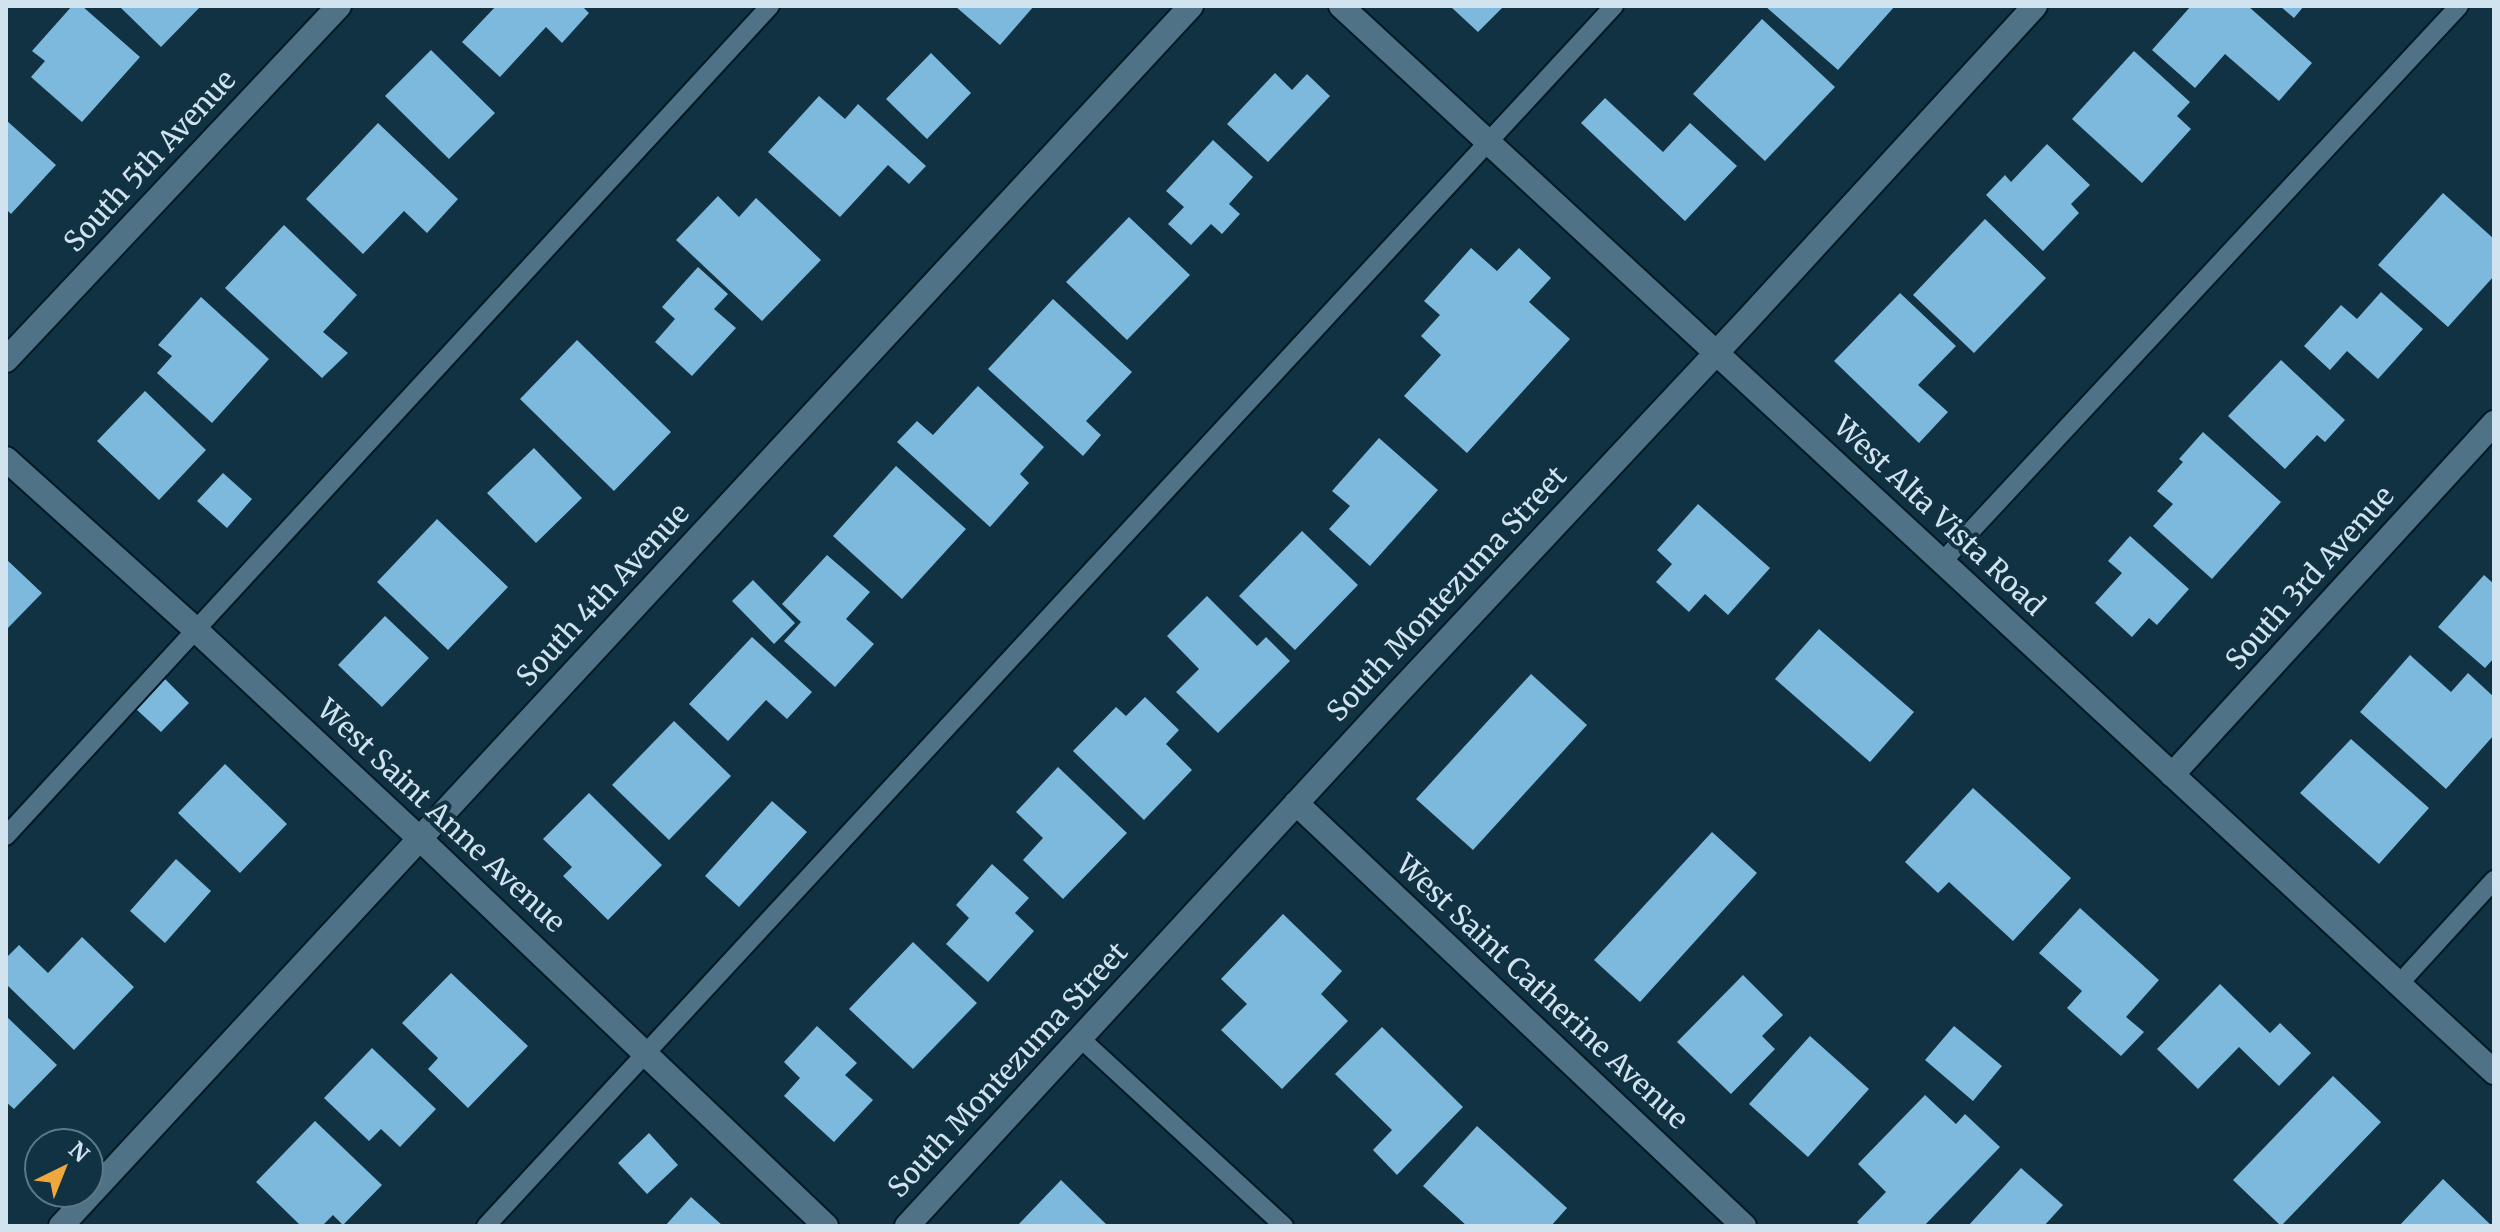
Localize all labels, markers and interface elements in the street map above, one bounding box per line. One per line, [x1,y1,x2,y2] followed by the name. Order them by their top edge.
[58,64,244,260] street label: South 5th Avenue
[1826,411,2050,623] street label: West Alta Vista Road
[1321,461,1575,729] street label: South Montezuma Street
[2220,480,2402,678] street label: South 3rd Avenue
[511,498,697,694] street label: South 4th Avenue
[309,693,571,941] street label: West Saint Anne Avenue
[1388,849,1694,1137] street label: West Saint Catherine Avenue
[882,937,1136,1205] street label: South Montezuma Street
[24,1128,104,1208] north arrow
[63,1136,95,1168] text: N

